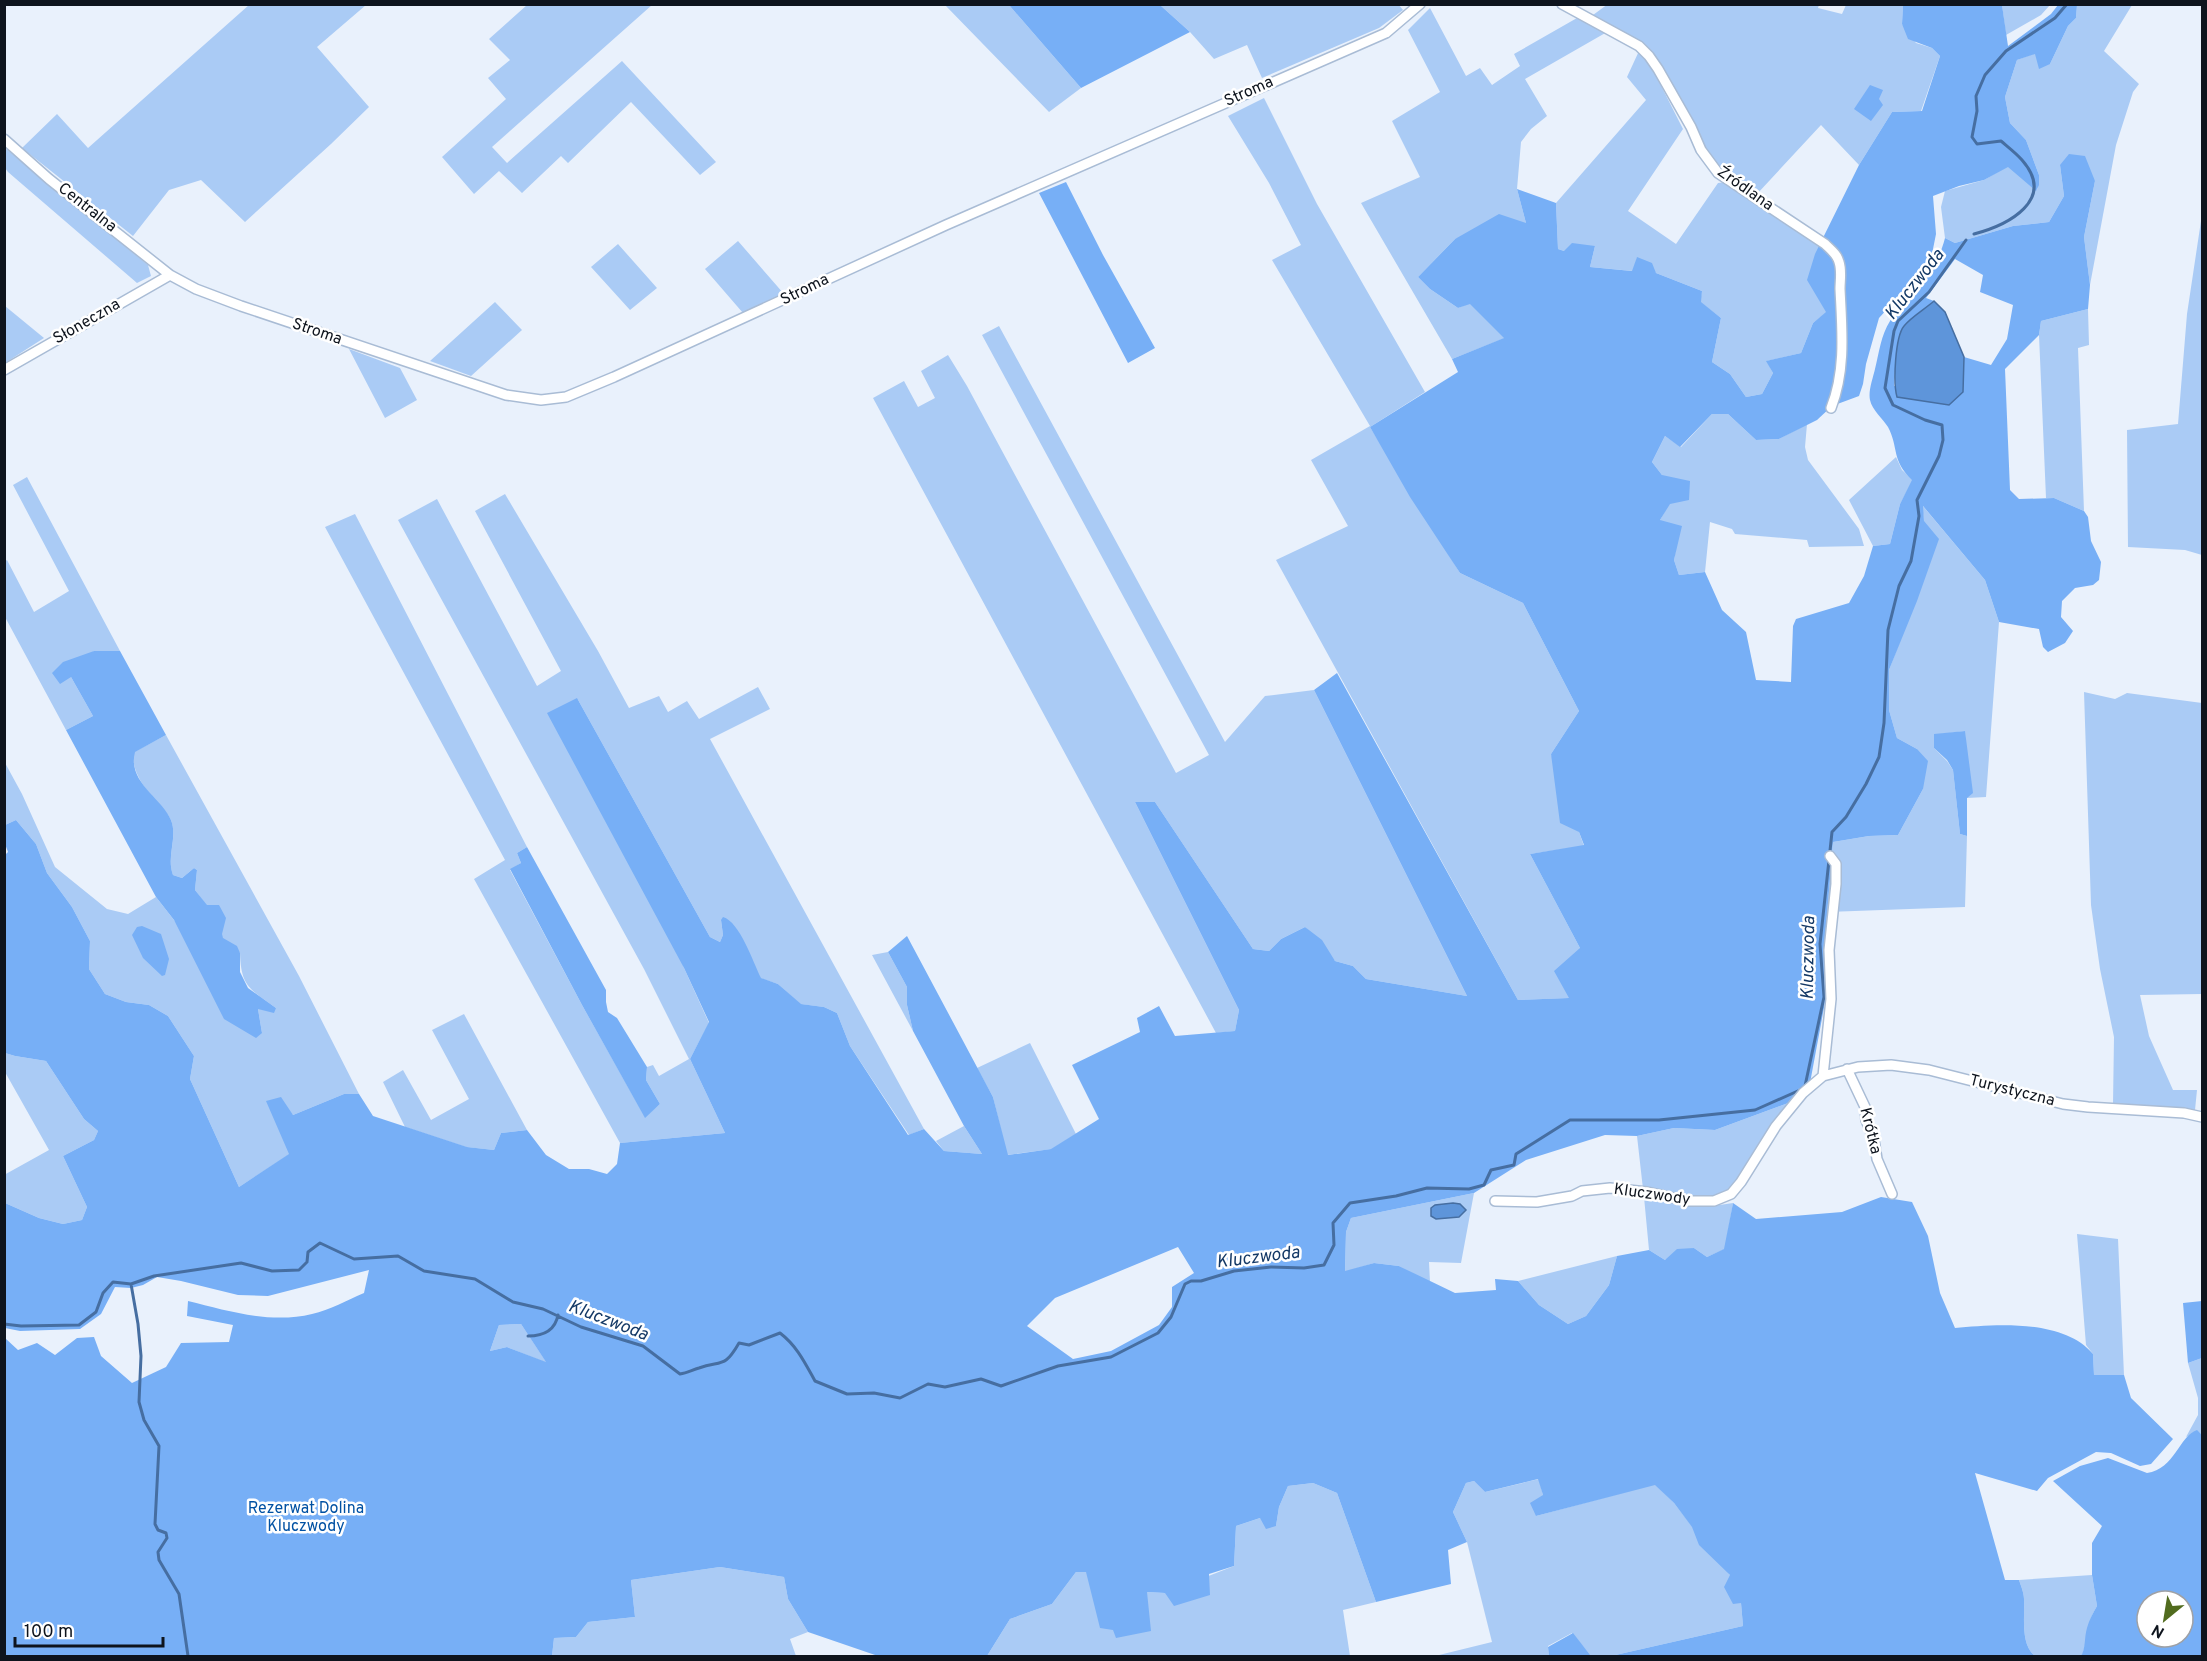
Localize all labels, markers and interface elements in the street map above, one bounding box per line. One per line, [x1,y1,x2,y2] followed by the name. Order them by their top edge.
[1221,72,1277,112] street label: Stroma
[1713,161,1778,216] street label: Źródlana
[53,179,121,237] street label: Centralna
[1880,244,1950,325] water label: Kluczwoda
[777,270,833,310] street label: Stroma
[50,295,124,349] street label: Słoneczna
[289,314,345,350] street label: Stroma
[1797,915,1821,1000] water label: Kluczwoda
[1967,1071,2057,1111] street label: Turystyczna
[1855,1106,1885,1156] street label: Krótka
[1612,1180,1692,1210] street label: Kluczwody
[1215,1241,1302,1275] water label: Kluczwoda
[565,1295,652,1347] water label: Kluczwoda
[248,1499,364,1537] park label: Rezerwat Dolina Kluczwody
[2135,1589,2195,1649] north arrow
[15,1610,164,1648] scale bar
[2149,1619,2168,1642] text: N
[24,1621,73,1644] text: 100 m

